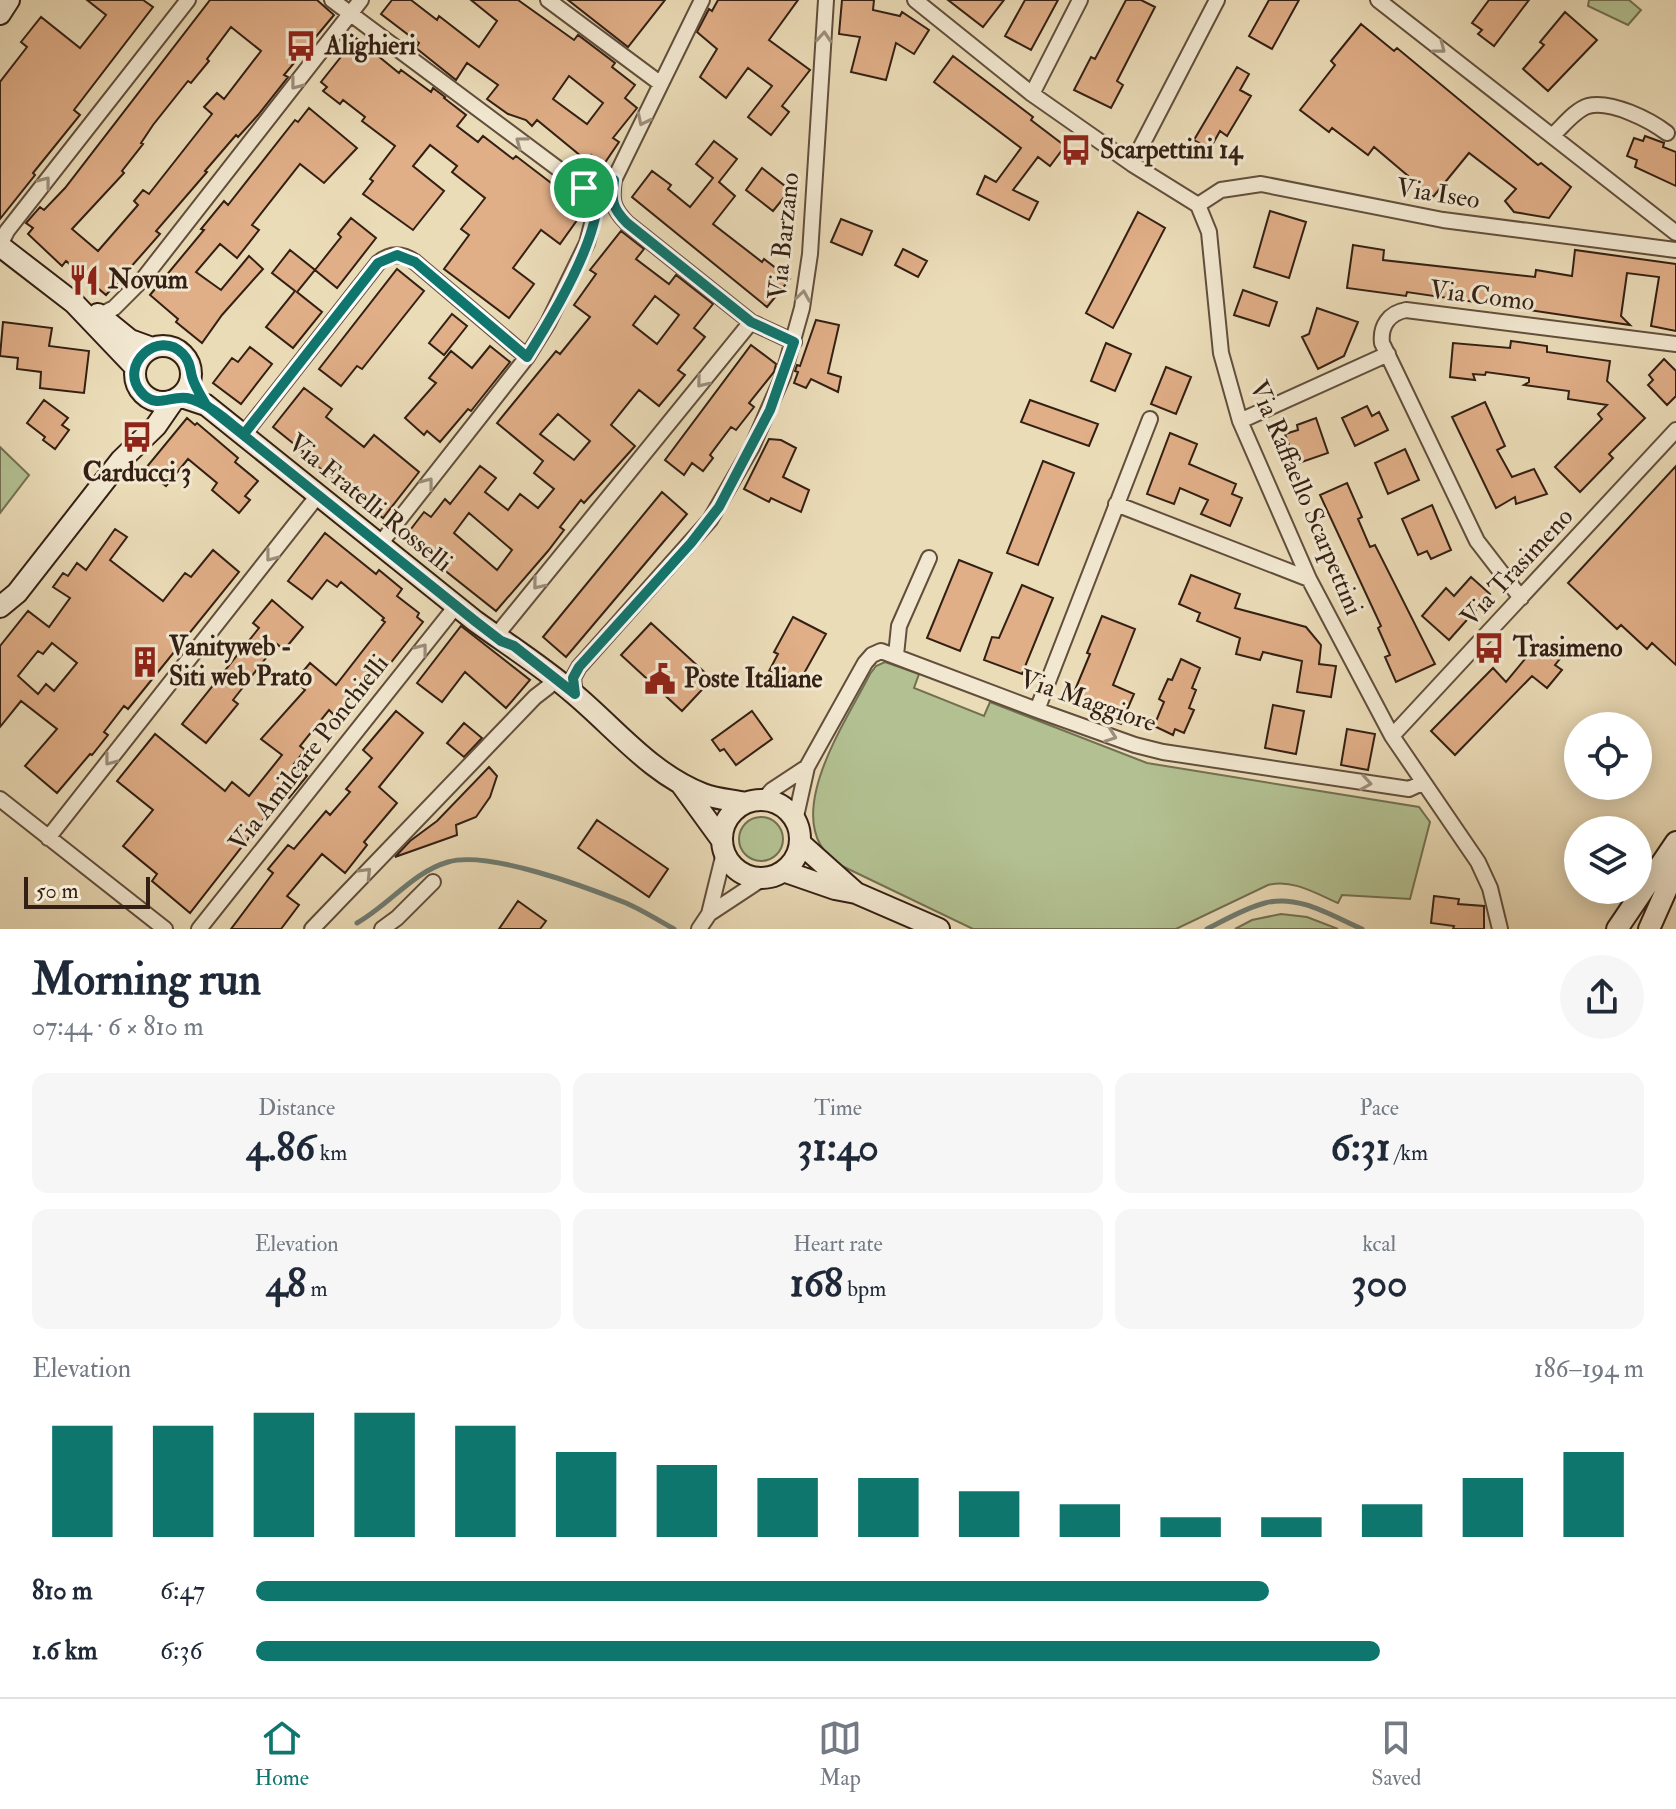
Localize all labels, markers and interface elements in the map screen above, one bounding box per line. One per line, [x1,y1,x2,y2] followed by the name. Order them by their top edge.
[284,29,318,63] bus stop icon: Alighieri
[324,30,416,63] place label: Alighieri
[815,30,832,43] one-way arrow
[1431,38,1446,52] one-way arrow
[291,75,306,89] one-way arrow
[637,112,653,127] one-way arrow
[1059,133,1093,167] bus stop icon: Scarpettini 14
[1100,134,1244,167] place label: Scarpettini 14
[516,137,530,151] one-way arrow
[550,154,618,222] pin
[562,166,606,210] icon: arrive
[761,171,807,301] street label: Via Barzano
[1394,172,1482,216] street label: Via Iseo
[36,176,50,191] one-way arrow
[67,263,101,297] restaurant icon: Novum
[107,264,189,296] place label: Novum
[1428,274,1536,318] street label: Via Como
[794,289,811,303] one-way arrow
[697,373,711,388] one-way arrow
[1241,376,1370,621] street label: Via Raffaello Scarpettini
[120,420,154,454] bus stop icon: Carducci 3
[281,427,459,579] street label: Via Fratelli Rosselli
[83,457,191,489] place label: Carducci 3
[419,477,433,492] one-way arrow
[1454,501,1580,633] street label: Via Trasimeno
[267,547,281,562] one-way arrow
[533,575,548,590] one-way arrow
[168,631,313,693] place label: Vanityweb - Siti web Prato
[1472,631,1506,665] bus stop icon: Trasimeno
[1512,632,1623,664] place label: Trasimeno
[412,643,427,658] one-way arrow
[128,645,162,679] building icon: Vanityweb - Siti web Prato
[222,648,396,858] street label: Via Amilcare Ponchielli
[643,662,677,696] public building icon: Poste Italiane
[684,663,823,695] place label: Poste Italiane
[1015,663,1161,739] street label: Via Maggiore
[1564,712,1652,904] map controls
[1564,712,1652,800] button: locate
[1103,726,1117,743] one-way arrow
[105,751,119,766] one-way arrow
[1359,774,1373,791] one-way arrow
[1564,816,1652,904] button: layers
[356,868,371,882] one-way arrow
[24,873,150,909] scale bar
[36,877,78,905] text: 50 m
[32,953,261,1008] text: Morning run
[1560,955,1644,1039] button: share
[32,1011,204,1043] text: 07:44 · 6 × 810 m
[258,1094,335,1122] text: Distance
[814,1094,862,1122] text: Time
[1360,1094,1399,1122] text: Pace
[246,1122,315,1173] text: 4.86
[797,1122,879,1173] text: 31:40
[1331,1122,1390,1173] text: 6:31
[315,1139,347,1167] text: km
[1390,1139,1428,1167] text: /km
[255,1230,339,1258] text: Elevation
[793,1230,883,1258] text: Heart rate
[1362,1230,1396,1258] text: kcal
[266,1258,306,1309] text: 48
[790,1258,843,1309] text: 168
[1351,1258,1408,1309] text: 300
[306,1275,328,1303] text: m
[843,1275,886,1303] text: bpm
[32,1353,131,1385] text: Elevation
[1534,1353,1644,1385] text: 186–194 m
[32,1575,92,1607] text: 810 m
[160,1575,205,1607] text: 6:47
[32,1635,97,1667] text: 1.6 km
[160,1635,203,1667] text: 6:36
[255,1716,309,1792] tab: Home
[818,1716,862,1792] tab: Map
[1371,1716,1421,1792] tab: Saved

